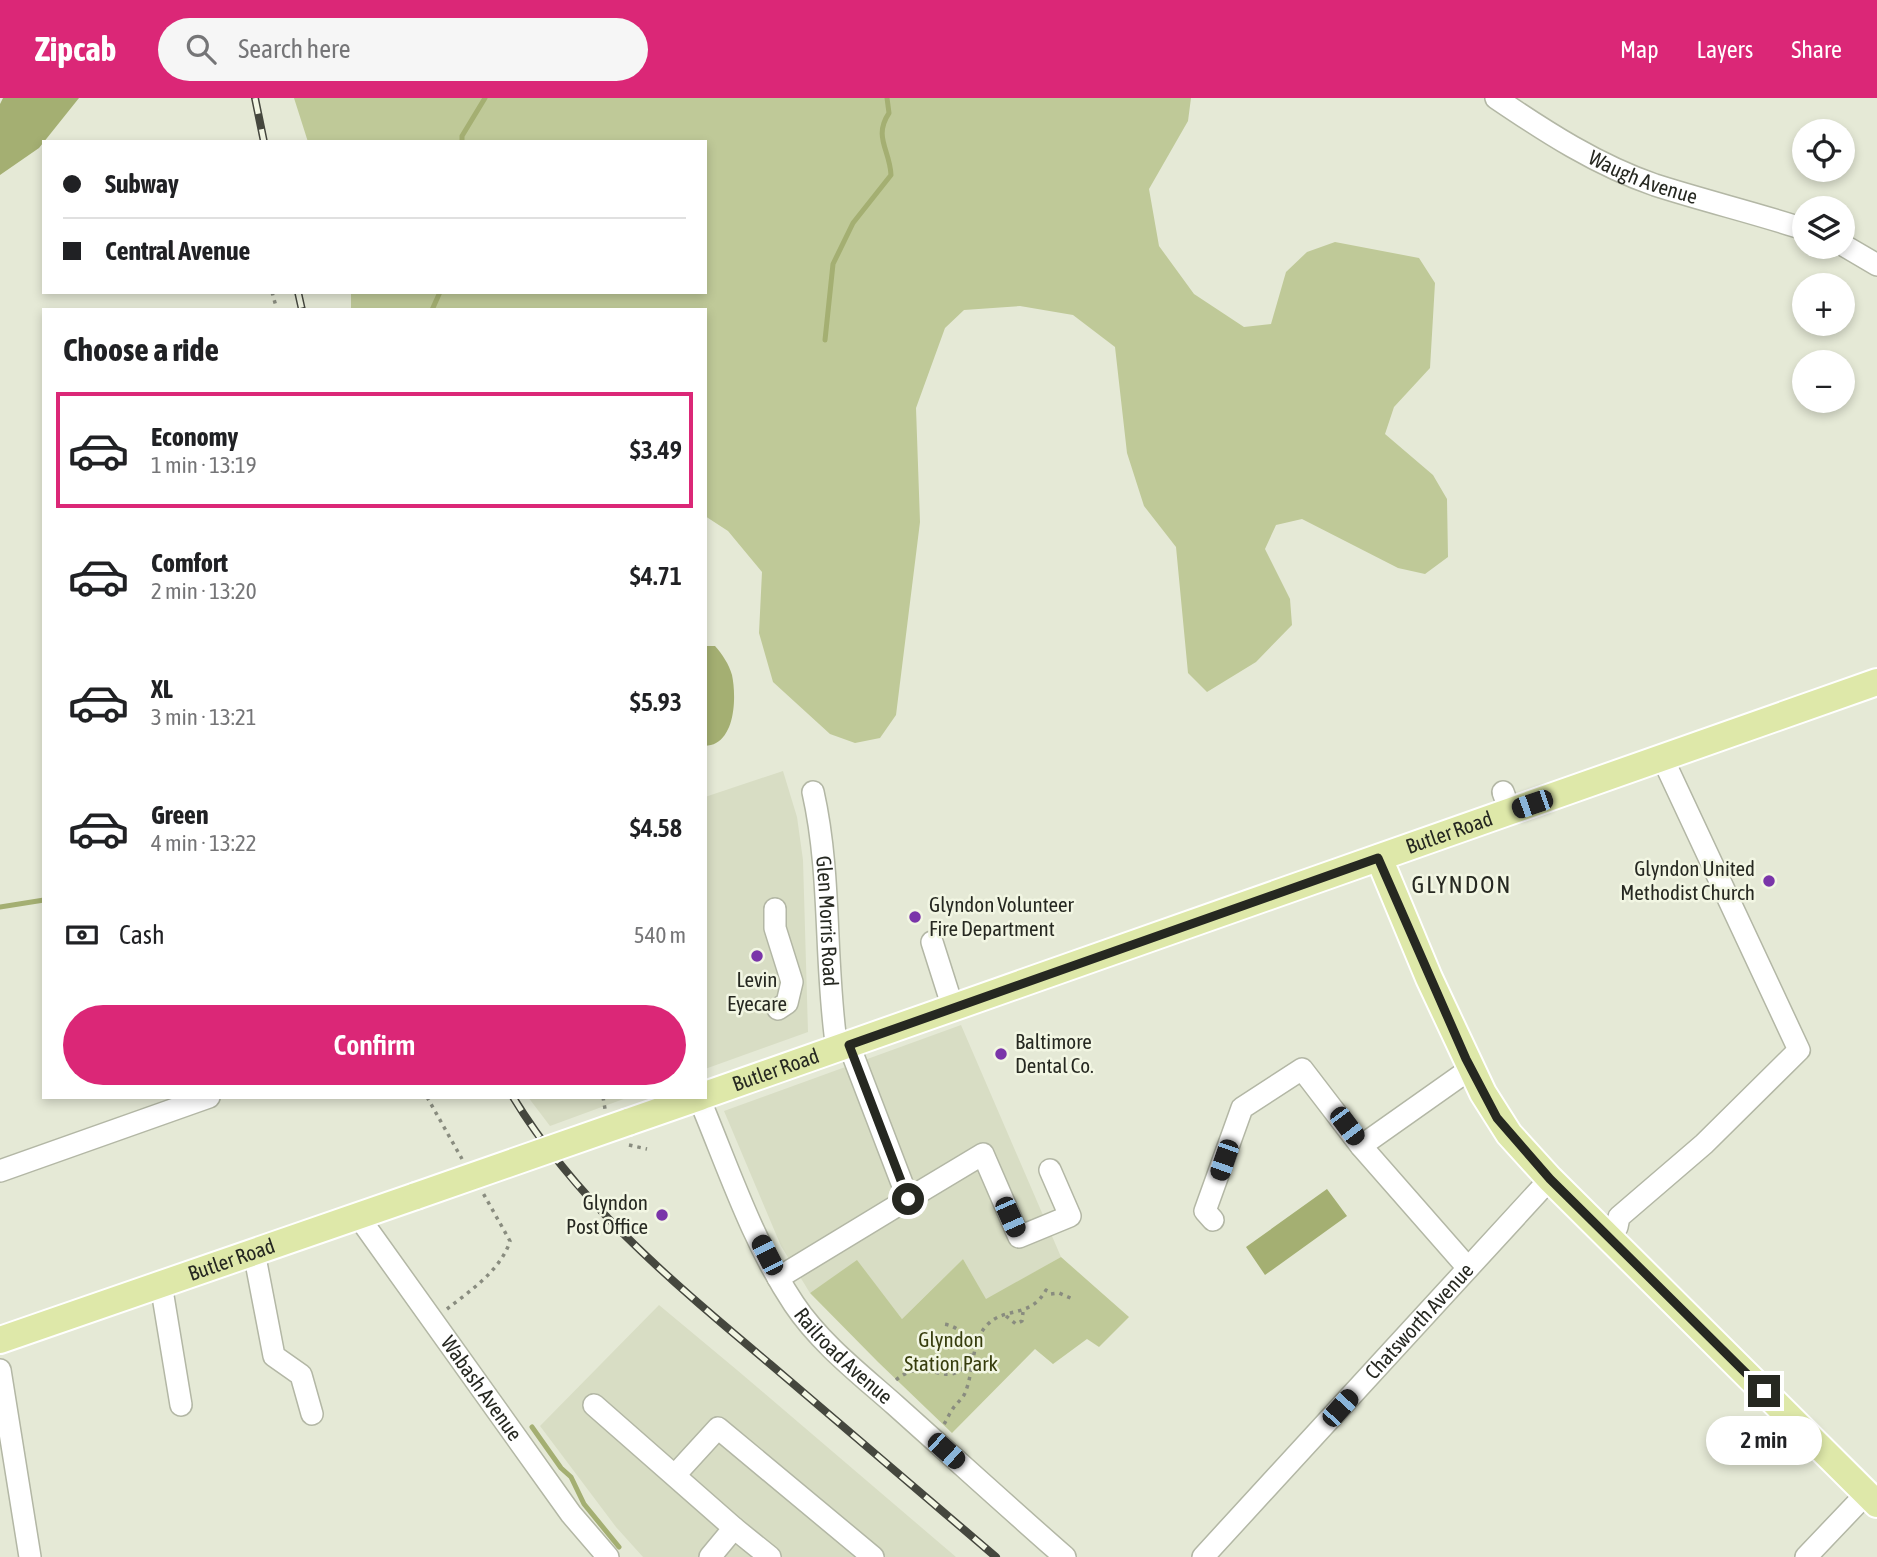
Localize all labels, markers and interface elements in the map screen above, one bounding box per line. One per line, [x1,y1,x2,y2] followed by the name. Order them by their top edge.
[158,18,648,81] search box
[35,30,116,68] text: Zipcab
[182,30,220,68] icon: search
[238,34,350,64] text: Search here
[1620,36,1659,63] text: Map
[1697,36,1753,63] text: Layers
[1791,36,1842,63] text: Share
[1792,119,1855,413] map controls
[1792,119,1855,182] button: locate
[1585,145,1700,208] street label: Waugh Avenue
[105,169,179,199] text: Subway
[1792,196,1855,259] button: layers
[105,236,250,266] text: Central Avenue
[1792,273,1855,336] button: +
[63,331,219,368] text: Choose a ride
[1792,350,1855,413] button: −
[67,419,130,482] icon: car
[151,422,238,452] text: Economy
[630,435,682,465] text: $3.49
[151,452,257,478] text: 1 min · 13:19
[67,545,130,608] icon: car
[151,548,228,578] text: Comfort
[630,561,682,591] text: $4.71
[151,578,257,604] text: 2 min · 13:20
[67,671,130,734] icon: car
[151,674,173,704] text: XL
[630,687,682,717] text: $5.93
[151,704,257,730] text: 3 min · 13:21
[1509,787,1556,821] car
[67,797,130,860] icon: car
[151,800,209,830] text: Green
[1402,806,1495,858] street label: Butler Road
[630,813,682,843] text: $4.58
[151,830,257,856] text: 4 min · 13:22
[812,855,844,987] street label: Glen Morris Road
[1620,856,1755,904] place label: Glyndon United Methodist Church
[1412,871,1512,898] district label: GLYNDON
[1761,873,1777,889] marker: Glyndon United Methodist Church
[929,892,1074,940] place label: Glyndon Volunteer Fire Department
[907,909,923,925] marker: Glyndon Volunteer Fire Department
[63,916,101,954] icon: cash
[119,920,165,950] text: Cash
[634,922,686,948] text: 540 m
[749,948,765,964] marker: Levin Eyecare
[727,967,787,1015] place label: Levin Eyecare
[63,1005,686,1085] button: Confirm
[1015,1029,1094,1077] place label: Baltimore Dental Co.
[729,1043,822,1095] street label: Butler Road
[993,1046,1009,1062] marker: Baltimore Dental Co.
[1326,1103,1369,1149] car
[1208,1137,1241,1183] car
[892,1183,924,1215] route start
[566,1190,648,1238] place label: Glyndon Post Office
[992,1194,1029,1240] car
[654,1207,670,1223] marker: Glyndon Post Office
[749,1232,786,1278] car
[185,1233,278,1285] street label: Butler Road
[1360,1258,1478,1383] street label: Chatsworth Avenue
[790,1303,898,1408] street label: Railroad Avenue
[904,1327,998,1375] park label: Glyndon Station Park
[437,1331,528,1445] street label: Wabash Avenue
[1748,1375,1780,1407] route end
[1319,1385,1362,1431] car
[1706,1416,1822,1464] callout: 2 min
[1741,1427,1787,1453] text: 2 min
[924,1429,969,1473] car

